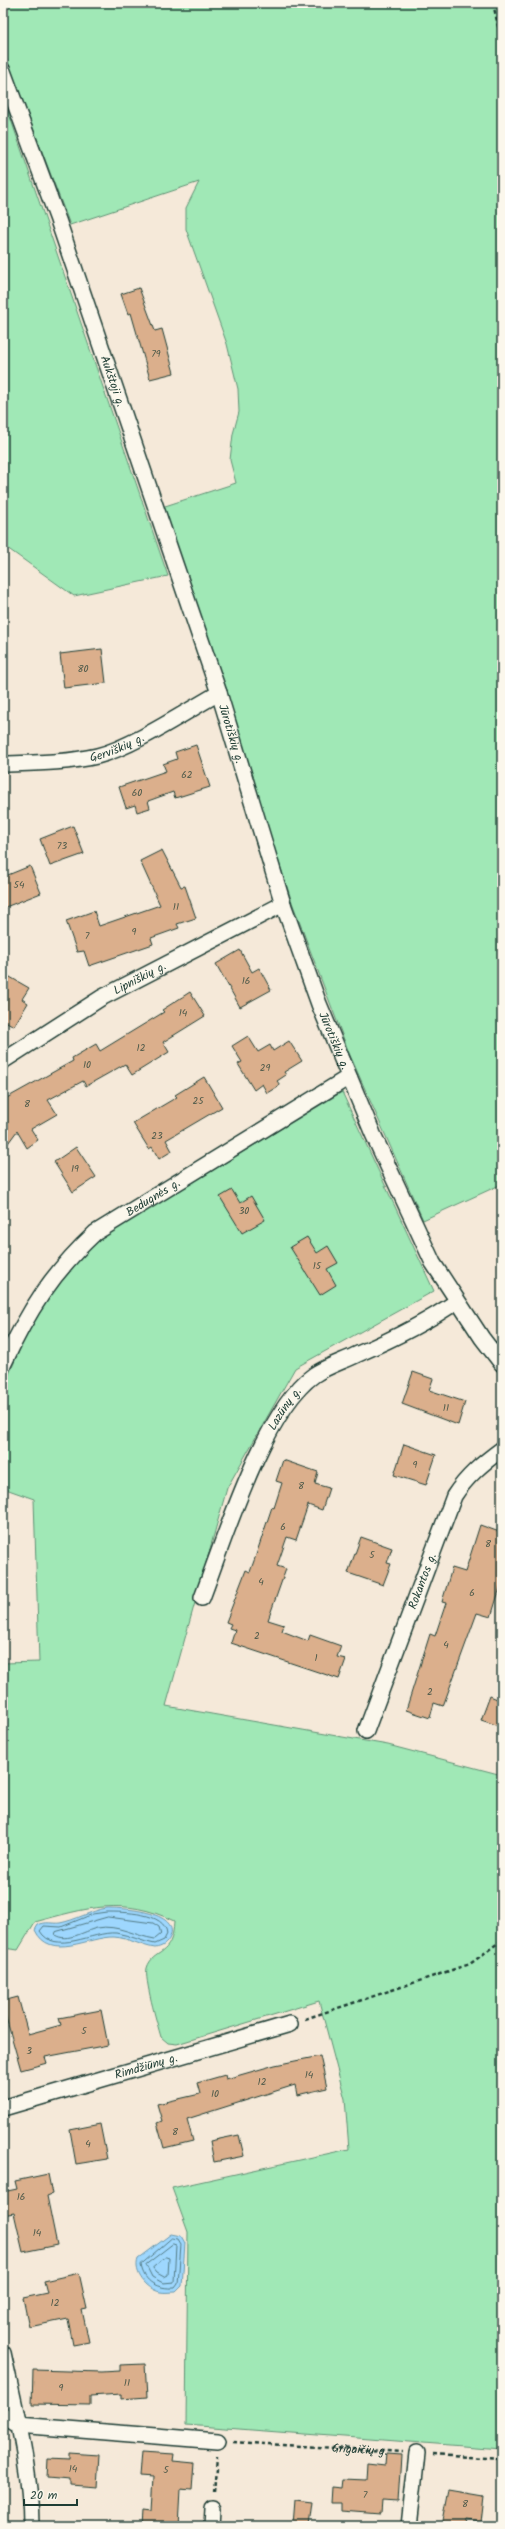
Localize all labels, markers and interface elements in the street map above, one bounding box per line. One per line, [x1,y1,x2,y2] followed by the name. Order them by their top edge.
[151,346,161,362] house number: 79
[95,353,130,409] street label: Aukštoji g.
[77,661,89,677] house number: 80
[213,702,249,766] street label: Jūrotiškių g.
[88,728,148,767] street label: Gerviškių g.
[181,767,193,783] house number: 62
[132,785,142,801] house number: 60
[57,838,67,854] house number: 73
[14,877,25,893] house number: 54
[173,899,179,915] house number: 11
[132,924,137,940] house number: 9
[85,928,90,944] house number: 7
[110,956,170,1000] street label: Lipniškių g.
[242,973,250,989] house number: 16
[179,1005,188,1021] house number: 14
[314,1009,355,1073] street label: Jūrotiškių g.
[137,1040,146,1056] house number: 12
[83,1057,91,1073] house number: 10
[260,1060,270,1076] house number: 29
[192,1093,204,1109] house number: 25
[24,1096,31,1112] house number: 8
[151,1128,163,1144] house number: 23
[71,1161,79,1177] house number: 19
[122,1173,184,1221] street label: Bedugnės g.
[239,1203,249,1219] house number: 30
[313,1258,322,1274] house number: 15
[263,1383,306,1434] street label: Lazūnų g.
[443,1400,449,1416] house number: 11
[413,1457,418,1473] house number: 9
[298,1478,305,1494] house number: 8
[280,1519,286,1535] house number: 6
[485,1536,492,1552] house number: 8
[369,1547,375,1563] house number: 5
[403,1550,441,1612] street label: Rokantos g.
[258,1574,264,1590] house number: 4
[469,1585,475,1601] house number: 6
[254,1628,260,1644] house number: 2
[443,1637,449,1653] house number: 4
[314,1650,318,1666] house number: 1
[427,1684,433,1700] house number: 2
[81,2023,87,2039] house number: 5
[26,2043,32,2059] house number: 3
[112,2048,180,2084] street label: Rimdžiūnų g.
[305,2067,314,2083] house number: 14
[258,2074,267,2090] house number: 12
[211,2086,219,2102] house number: 10
[172,2124,179,2140] house number: 8
[85,2136,91,2152] house number: 4
[17,2189,25,2205] house number: 16
[33,2225,42,2241] house number: 14
[51,2295,60,2311] house number: 12
[124,2375,130,2391] house number: 11
[59,2380,64,2396] house number: 9
[331,2438,388,2461] street label: Grigaičių g.
[69,2461,78,2477] house number: 14
[163,2462,169,2478] house number: 5
[24,2481,77,2507] scale bar
[30,2486,58,2505] text: 20 m
[363,2487,368,2503] house number: 7
[462,2496,469,2512] house number: 8

